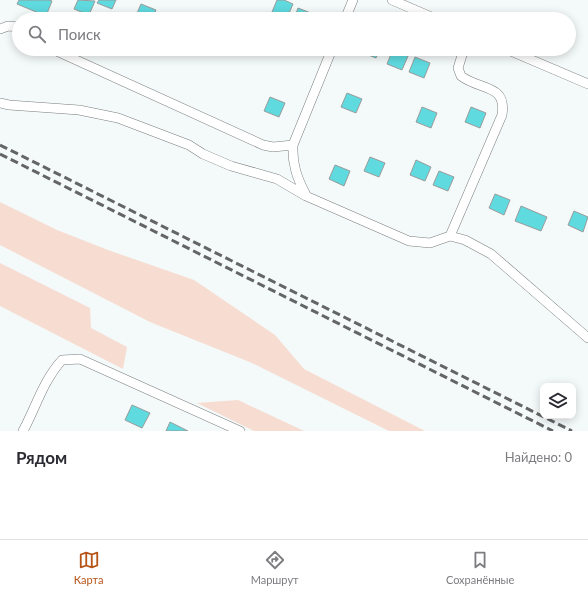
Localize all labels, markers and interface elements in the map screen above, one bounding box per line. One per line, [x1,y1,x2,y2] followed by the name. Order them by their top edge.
[12,12,576,56] search box
[26,23,48,45] icon: search
[58,25,101,43] text: Поиск
[540,383,576,419] map controls
[540,383,576,419] button: layers
[16,447,67,468] text: Рядом
[505,449,572,465] text: Найдено: 0
[74,549,103,586] tab: Карта
[251,549,299,586] tab: Маршрут
[446,549,514,586] tab: Сохранённые

